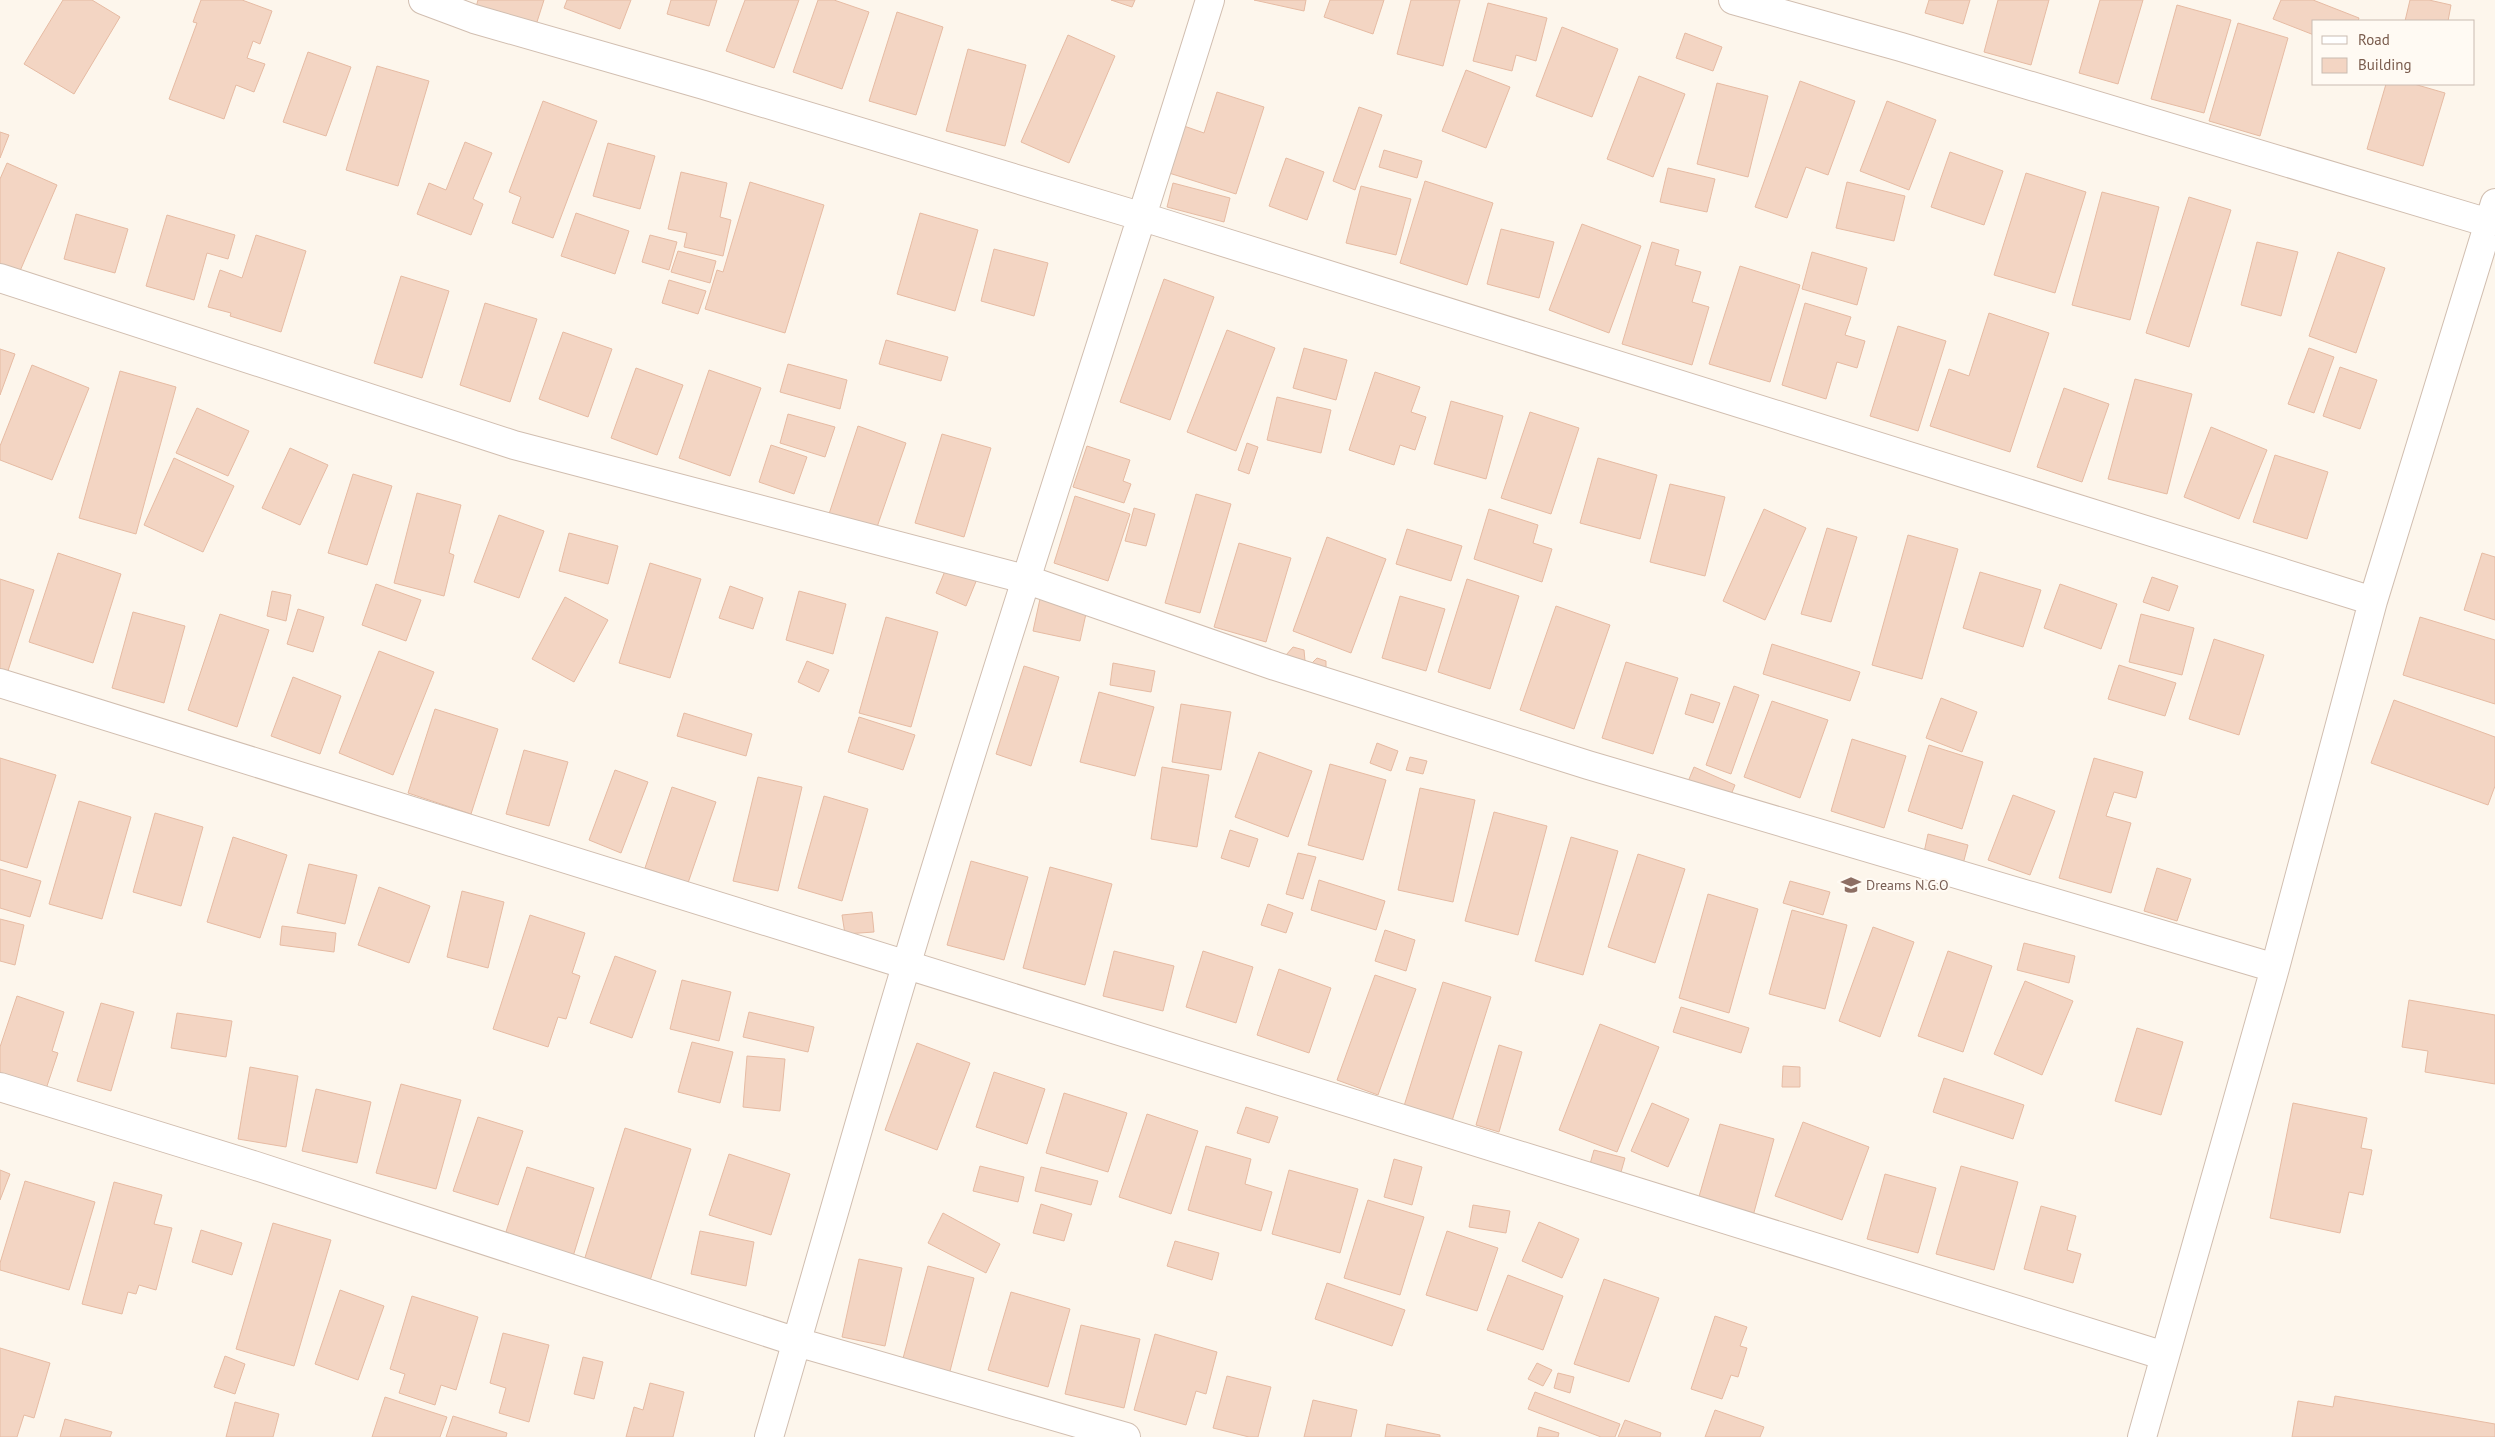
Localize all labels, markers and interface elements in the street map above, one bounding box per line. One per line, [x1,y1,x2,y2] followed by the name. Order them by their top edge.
[2312,20,2475,85] legend
[2358,30,2390,49] text: Road
[2358,55,2412,74] text: Building
[1840,874,1862,896] school or university icon: Dreams N.G.O
[1866,876,1949,894] place label: Dreams N.G.O

